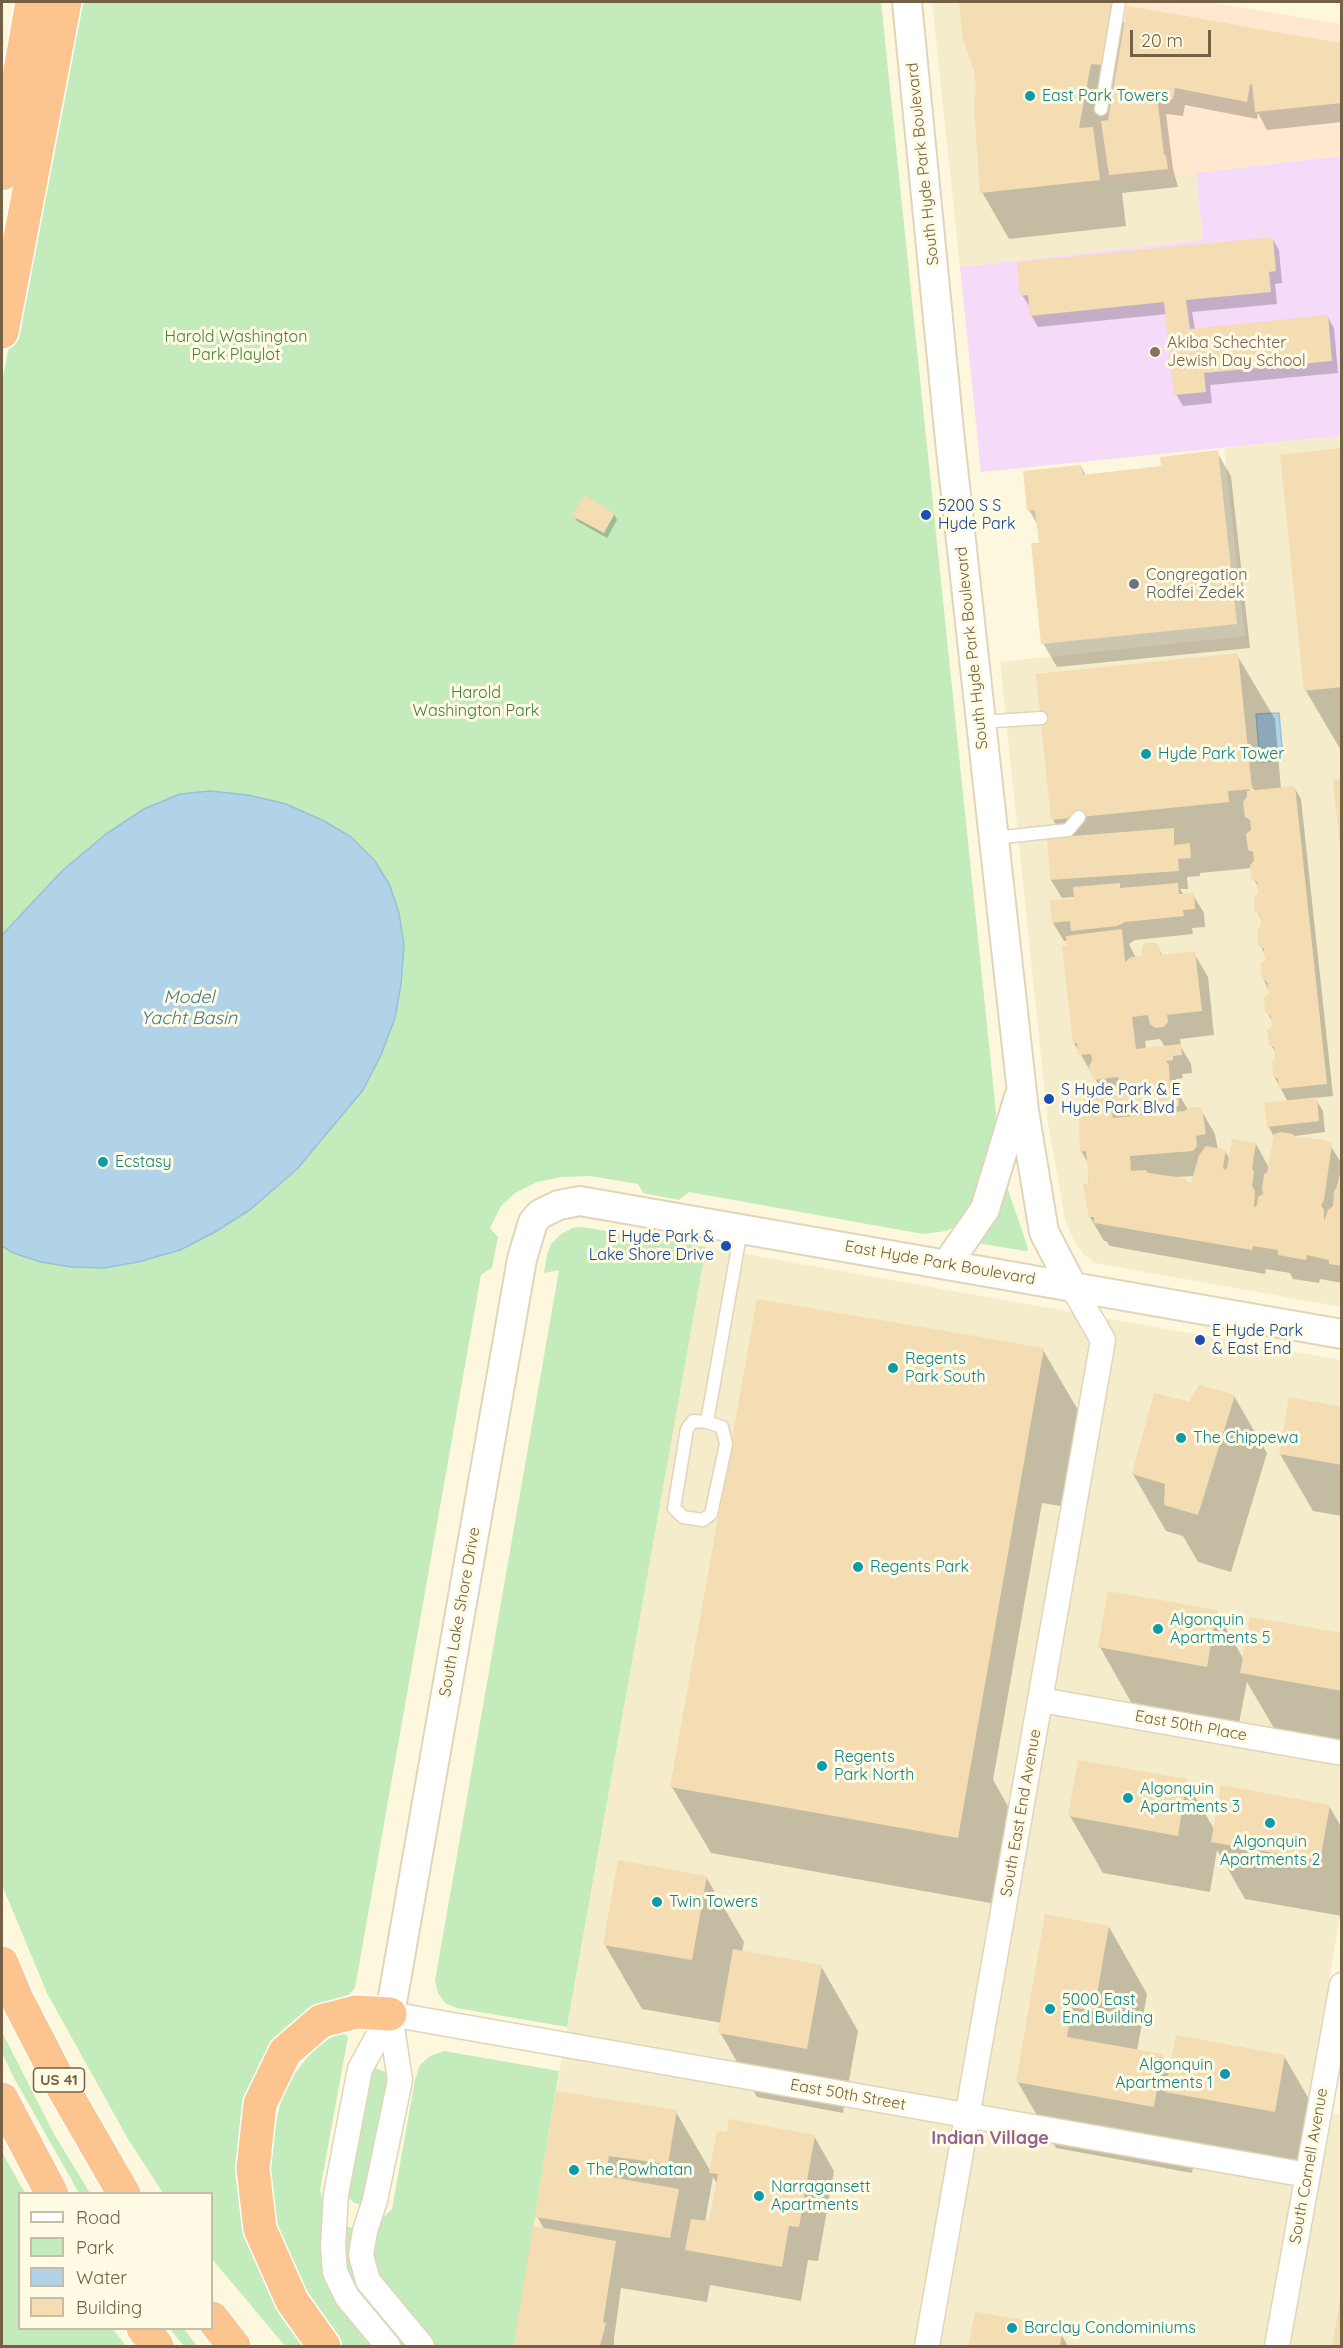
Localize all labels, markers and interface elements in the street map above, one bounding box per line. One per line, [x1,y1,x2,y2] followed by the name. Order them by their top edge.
[1133,18,1214,56] scale bar
[1141,29,1183,52] text: 20 m
[903,62,943,266] street label: South Hyde Park Boulevard
[1042,86,1168,106] place label: East Park Towers
[1023,89,1037,103] marker: East Park Towers
[165,327,307,365] park label: Harold Washington Park Playlot
[1167,333,1306,371] place label: Akiba Schechter Jewish Day School
[1148,345,1162,359] marker: Akiba Schechter Jewish Day School
[938,496,1016,534] place label: 5200 S S Hyde Park
[919,508,933,522] marker: 5200 S S Hyde Park
[952,546,992,750] street label: South Hyde Park Boulevard
[1146,565,1247,603] place label: Congregation Rodfei Zedek
[1127,577,1141,591] marker: Congregation Rodfei Zedek
[413,683,539,721] park label: Harold Washington Park
[1158,744,1285,764] place label: Hyde Park Tower
[1139,747,1153,761] marker: Hyde Park Tower
[141,987,237,1030] water label: Model Yacht Basin
[1061,1080,1181,1118] place label: S Hyde Park & E Hyde Park Blvd
[1042,1092,1056,1106] marker: S Hyde Park & E Hyde Park Blvd
[115,1152,172,1172] place label: Ecstasy
[96,1155,110,1169] marker: Ecstasy
[589,1227,714,1265] place label: E Hyde Park & Lake Shore Drive
[843,1237,1037,1289] street label: East Hyde Park Boulevard
[719,1239,733,1253] marker: E Hyde Park & Lake Shore Drive
[1212,1321,1303,1359] place label: E Hyde Park & East End
[1193,1333,1207,1347] marker: E Hyde Park & East End
[905,1349,986,1387] place label: Regents Park South
[886,1361,900,1375] marker: Regents Park South
[1193,1428,1298,1448] place label: The Chippewa
[1174,1431,1188,1445] marker: The Chippewa
[436,1526,484,1698] street label: South Lake Shore Drive
[870,1557,969,1577] place label: Regents Park
[851,1560,865,1574] marker: Regents Park
[1170,1610,1271,1648] place label: Algonquin Apartments 5
[1151,1622,1165,1636] marker: Algonquin Apartments 5
[1133,1707,1249,1745] street label: East 50th Place
[997,1728,1045,1898] street label: South East End Avenue
[834,1747,914,1785] place label: Regents Park North
[815,1759,829,1773] marker: Regents Park North
[1140,1779,1240,1817] place label: Algonquin Apartments 3
[1121,1791,1135,1805] marker: Algonquin Apartments 3
[1263,1816,1277,1830] marker: Algonquin Apartments 2
[1220,1832,1320,1870] place label: Algonquin Apartments 2
[669,1892,758,1912] place label: Twin Towers
[650,1895,664,1909] marker: Twin Towers
[1062,1990,1153,2028] place label: 5000 East End Building
[1043,2002,1057,2016] marker: 5000 East End Building
[1115,2055,1213,2093] place label: Algonquin Apartments 1
[1218,2067,1232,2081] marker: Algonquin Apartments 1
[34,2068,84,2092] road number: US 41
[789,2075,907,2115] street label: East 50th Street
[1286,2087,1332,2245] street label: South Cornell Avenue
[931,2128,1049,2150] district label: Indian Village
[586,2160,692,2180] place label: The Powhatan
[567,2163,581,2177] marker: The Powhatan
[771,2177,870,2215] place label: Narragansett Apartments
[752,2189,766,2203] marker: Narragansett Apartments
[18,2192,213,2330] legend
[76,2206,121,2229] text: Road
[76,2236,114,2259] text: Park
[76,2266,127,2289] text: Water
[76,2296,142,2319] text: Building
[1024,2318,1196,2338] place label: Barclay Condominiums
[1005,2321,1019,2335] marker: Barclay Condominiums

